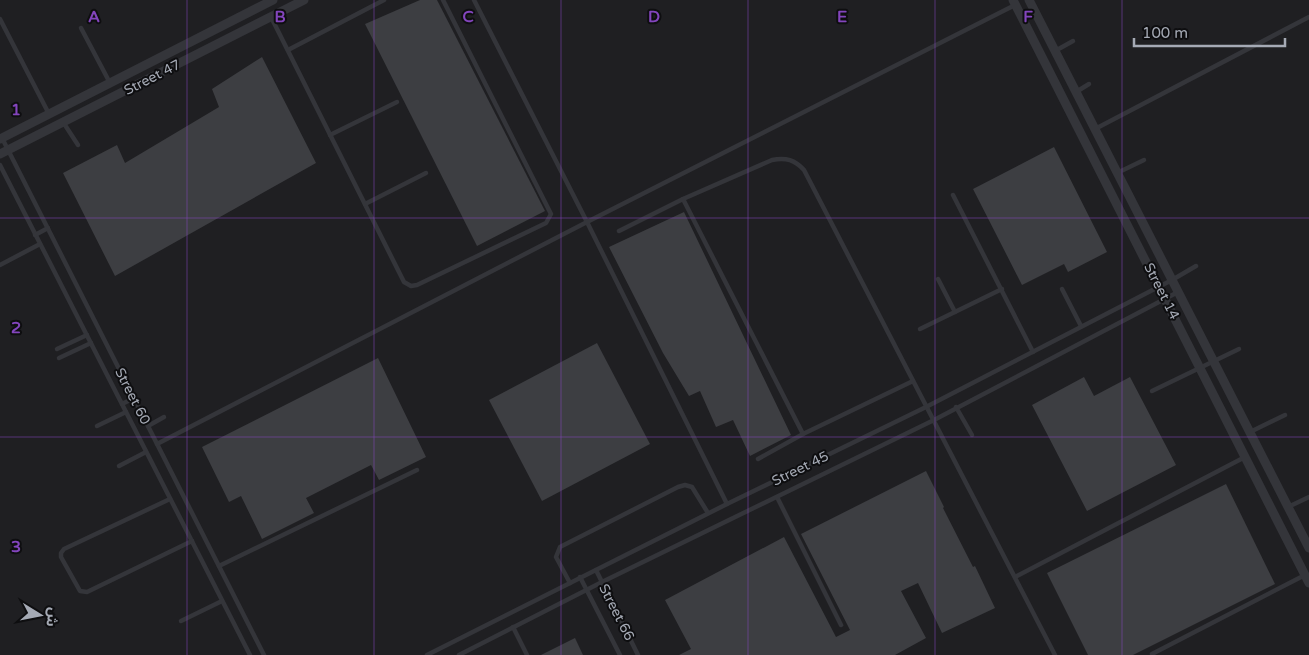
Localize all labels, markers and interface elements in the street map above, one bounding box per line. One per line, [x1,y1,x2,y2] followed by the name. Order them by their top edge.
[88,7,100,27] text: A
[274,7,286,27] text: B
[462,7,474,27] text: C
[648,7,660,27] text: D
[837,7,847,27] text: E
[1023,7,1033,27] text: F
[1134,15,1285,47] scale bar
[1142,24,1188,42] text: 100 m
[121,56,183,99] street label: Street 47
[11,100,21,120] text: 1
[1140,260,1183,323] street label: Street 14
[11,318,21,338] text: 2
[111,365,154,428] street label: Street 60
[769,447,831,490] street label: Street 45
[11,537,21,557] text: 3
[595,581,638,644] street label: Street 66
[15,590,65,640] north arrow
[42,606,62,628] text: ش

